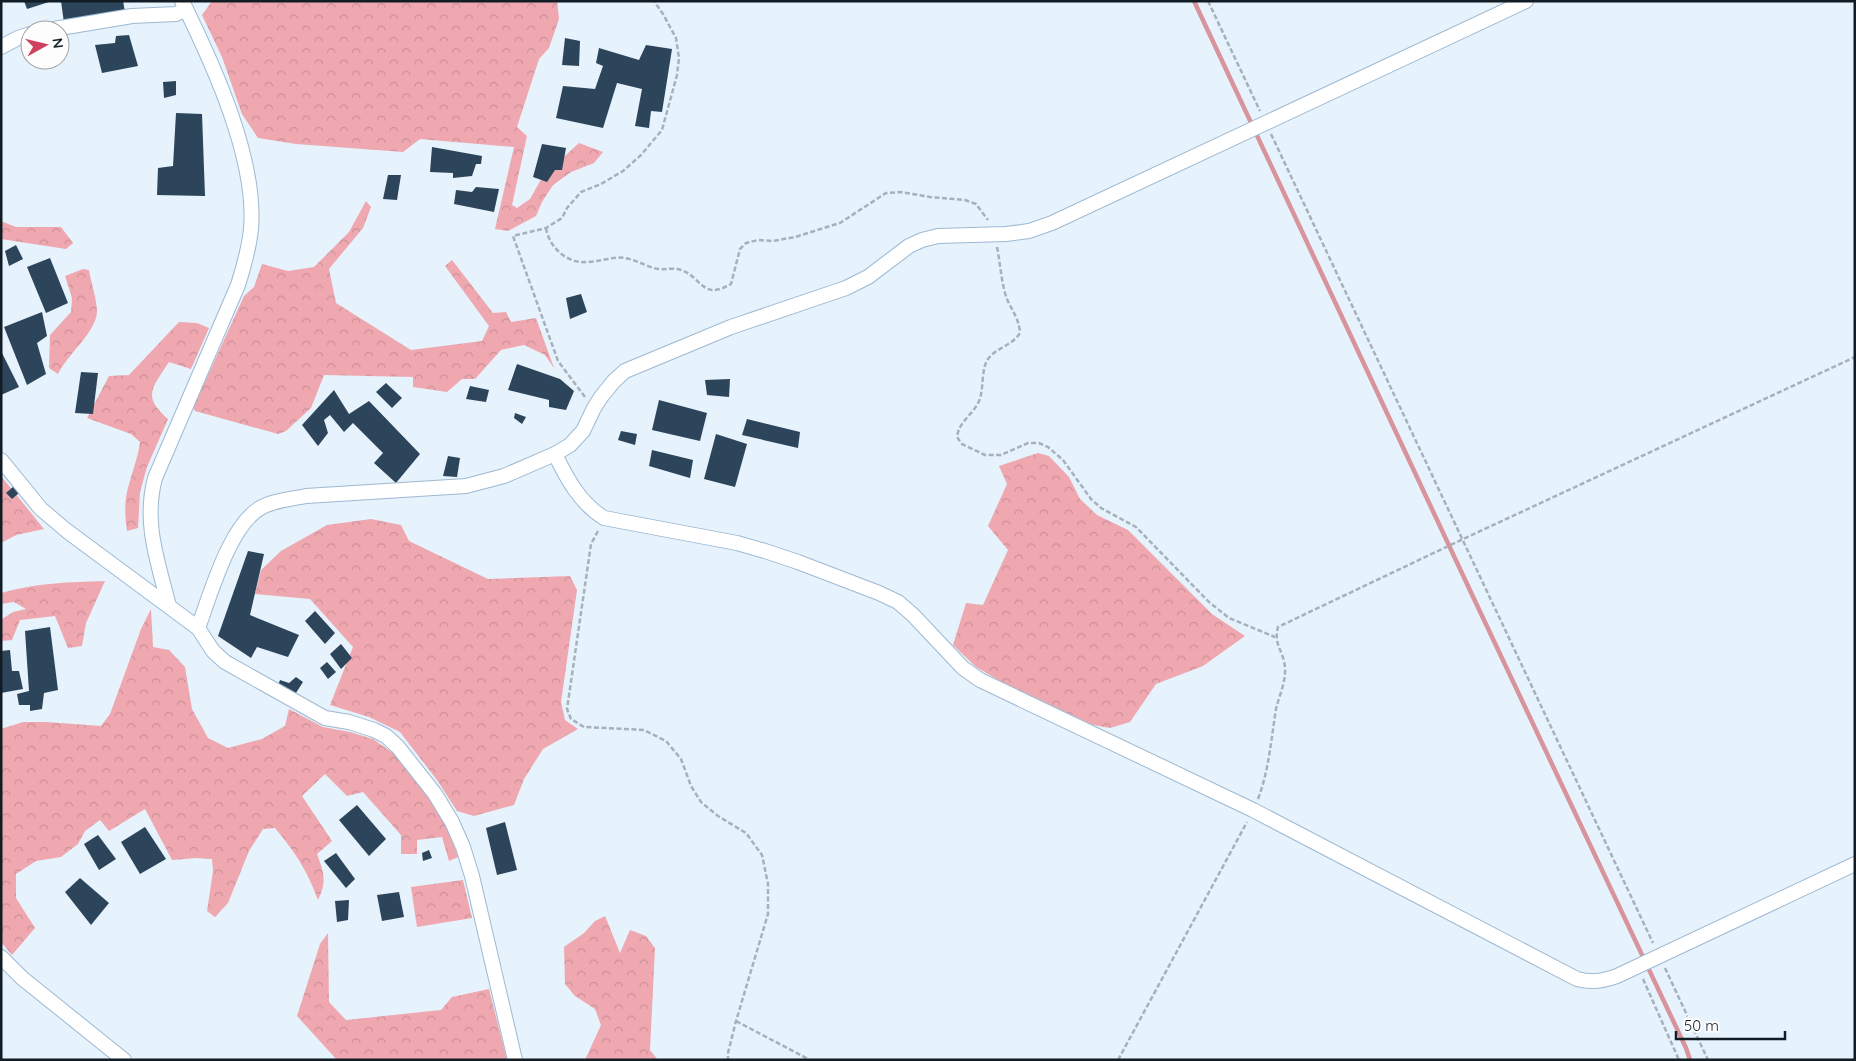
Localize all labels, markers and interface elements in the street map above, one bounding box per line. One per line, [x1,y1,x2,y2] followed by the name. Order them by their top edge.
[20,20,70,70] north arrow
[48,37,68,50] text: N
[1676,1008,1785,1040] scale bar
[1684,1016,1719,1035] text: 50 m

